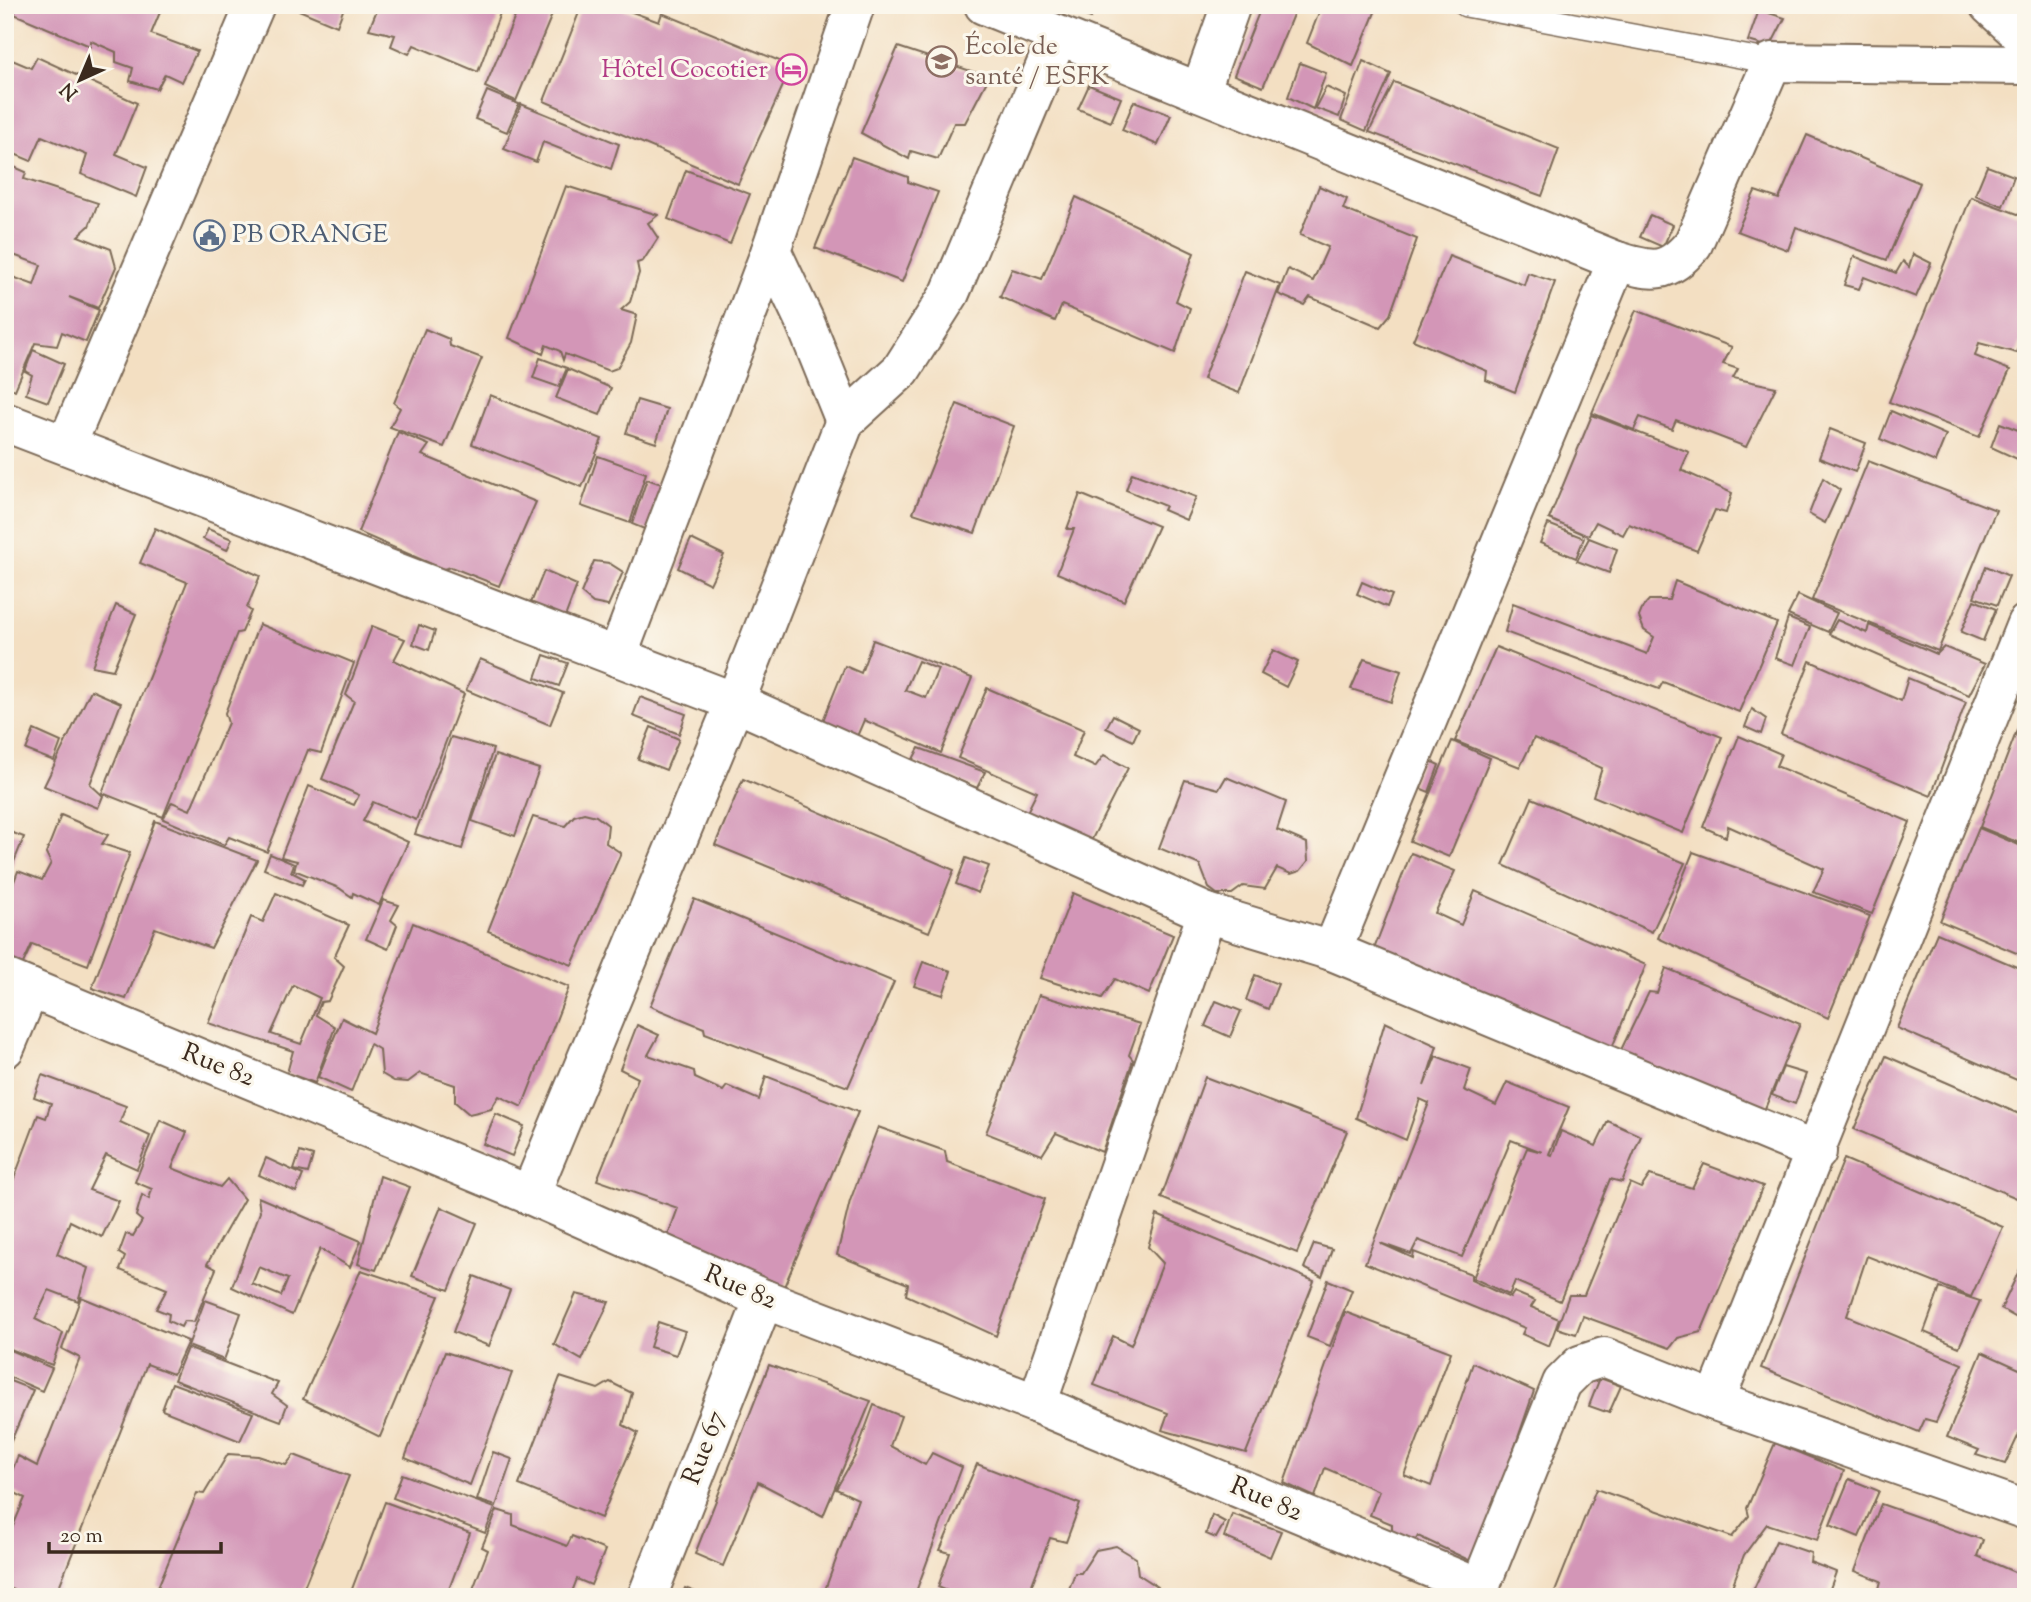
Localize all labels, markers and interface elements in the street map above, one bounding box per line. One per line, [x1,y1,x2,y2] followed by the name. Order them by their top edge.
[965,29,1110,96] place label: École de santé / ESFK
[925,45,959,79] school or university icon: École de santé / ESFK
[46,46,116,116] north arrow
[601,52,768,89] place label: Hôtel Cocotier
[774,53,808,87] hotel icon: Hôtel Cocotier
[55,75,85,105] text: N
[232,217,389,254] place label: PB ORANGE
[192,218,226,252] public building icon: PB ORANGE
[176,1035,260,1097] street label: Rue 82
[698,1256,782,1320] street label: Rue 82
[674,1406,736,1490] street label: Rue 67
[1224,1468,1308,1532] street label: Rue 82
[49,1511,220,1555] scale bar
[60,1522,103,1552] text: 20 m

